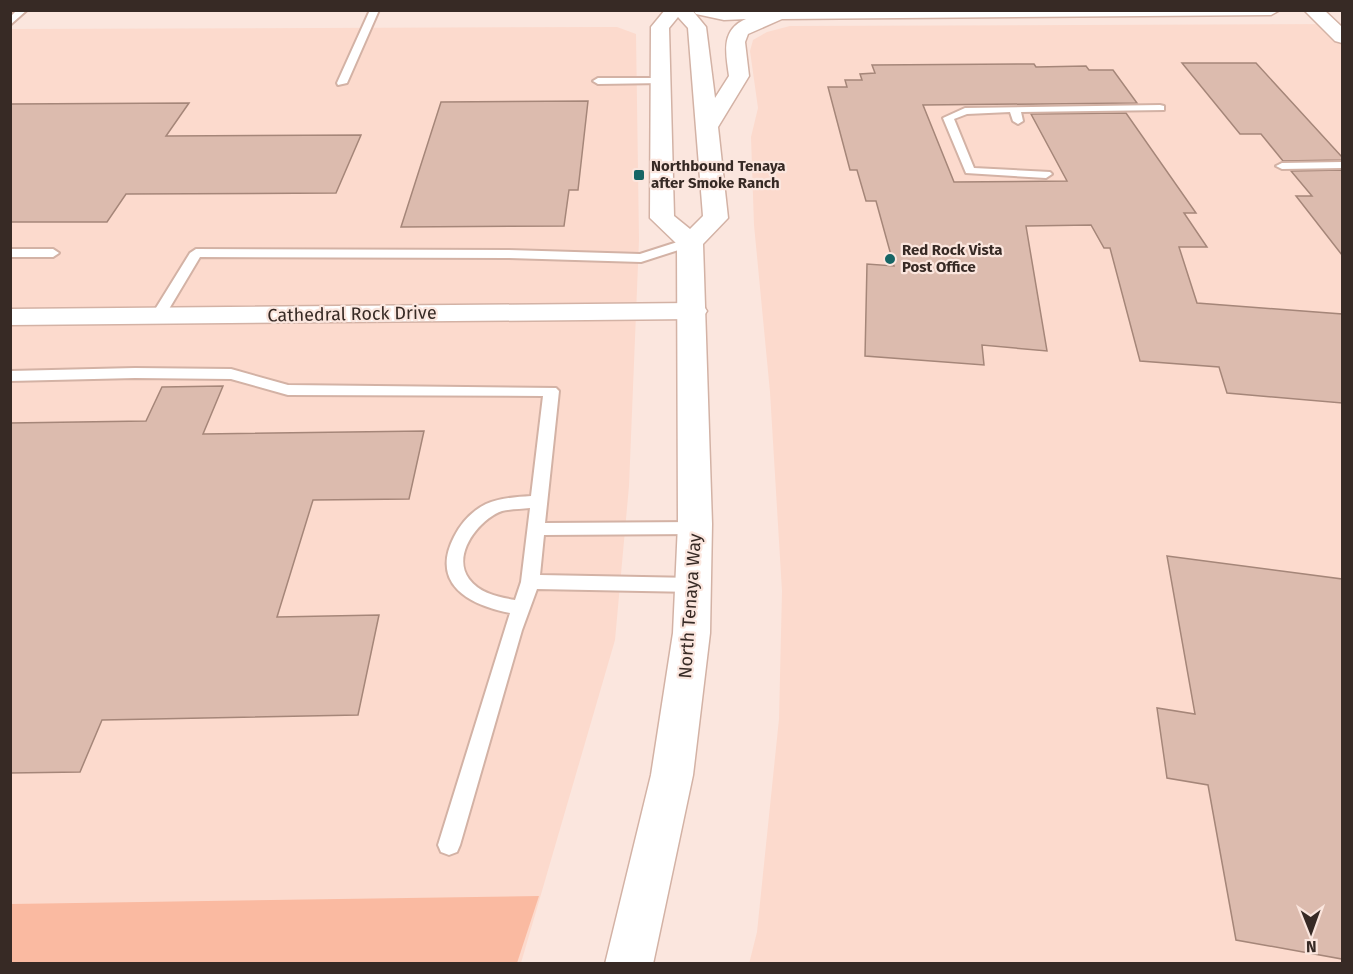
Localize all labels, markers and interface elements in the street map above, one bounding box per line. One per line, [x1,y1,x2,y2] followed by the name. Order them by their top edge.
[651,157,786,192] place label: Northbound Tenaya after Smoke Ranch
[632,168,646,182] marker: Northbound Tenaya after Smoke Ranch
[902,241,1003,276] place label: Red Rock Vista Post Office
[883,252,897,266] marker: Red Rock Vista Post Office
[267,302,437,326] street label: Cathedral Rock Drive
[674,532,706,679] street label: North Tenaya Way
[1281,902,1341,962] north arrow
[1306,937,1317,956] text: N

